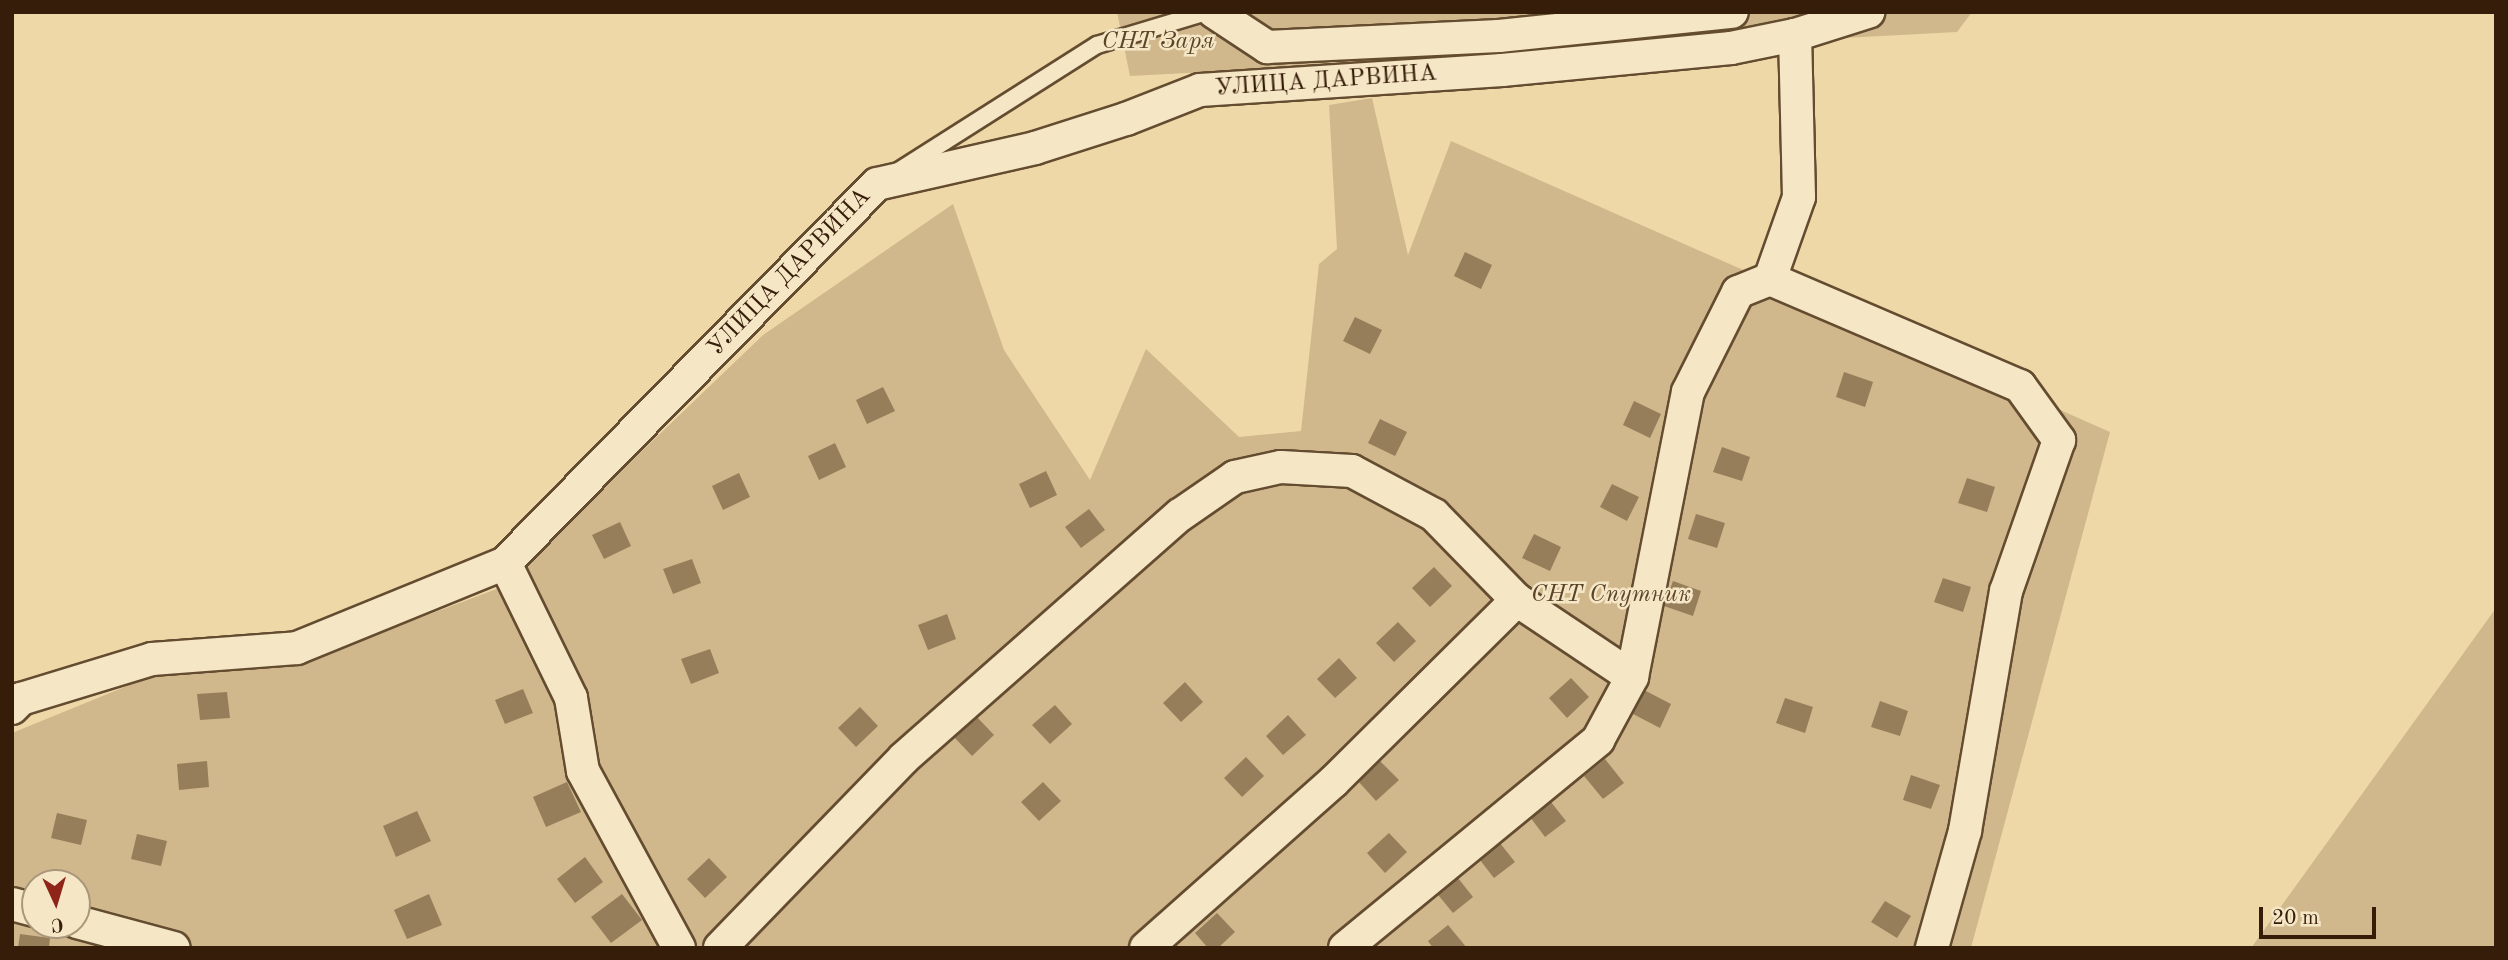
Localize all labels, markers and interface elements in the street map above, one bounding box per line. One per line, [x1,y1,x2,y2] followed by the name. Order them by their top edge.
[1102,29,1214,57] park label: СНТ Заря
[1214,60,1438,104] street label: УЛИЦА ДАРВИНА
[702,183,878,363] street label: УЛИЦА ДАРВИНА
[1531,582,1691,610] park label: СНТ Спутник
[21,869,91,939] north arrow
[2263,894,2380,938] scale bar
[2272,908,2319,929] text: 20 m
[50,914,64,933] text: С

